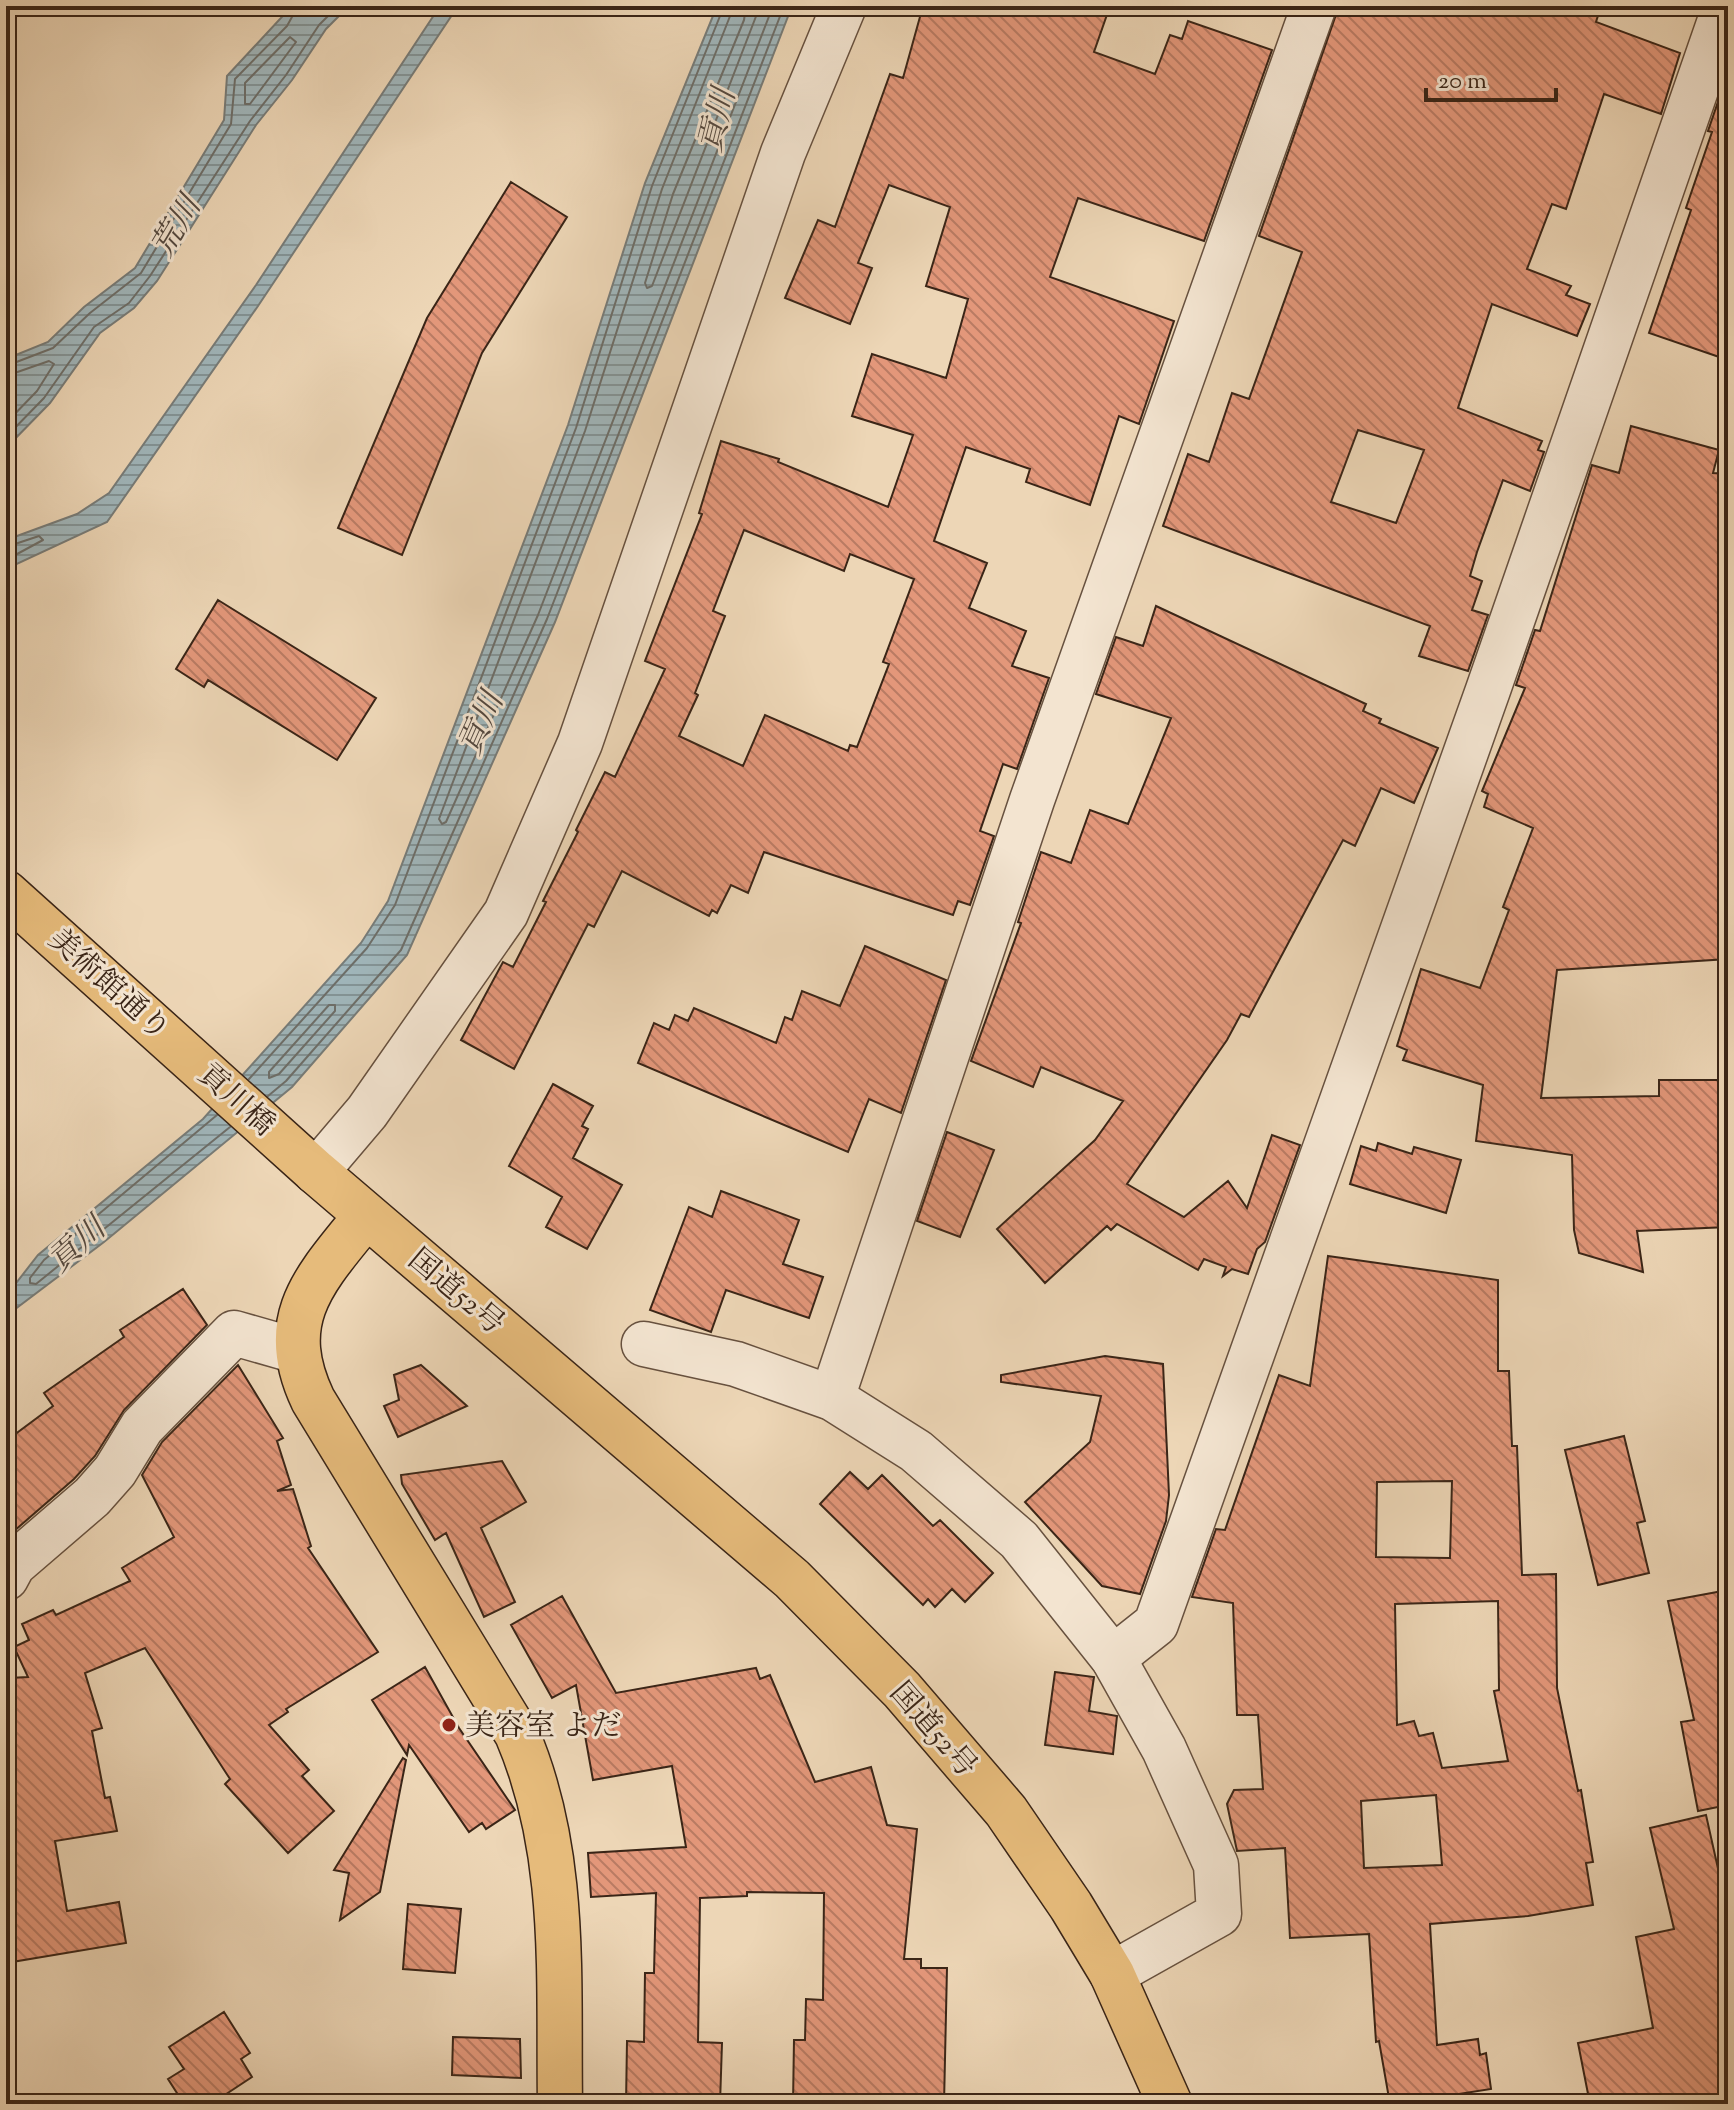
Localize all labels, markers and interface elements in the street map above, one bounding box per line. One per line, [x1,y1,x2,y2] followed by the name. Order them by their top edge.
[1426,52,1556,102] scale bar
[1438,65,1487,99] text: 20 m
[689,81,750,157] water label: 貢川
[141,186,215,267] water label: 荒川
[449,683,518,763] water label: 貢川
[38,920,178,1052] street label: 美術館通り
[187,1055,283,1147] street label: 貢川橋
[39,1206,119,1285] water label: 貢川
[398,1240,513,1346] street label: 国道52号
[878,1673,986,1788] street label: 国道52号
[465,1706,621,1749] place label: 美容室 よだ
[440,1716,458,1734] marker: 美容室 よだ

